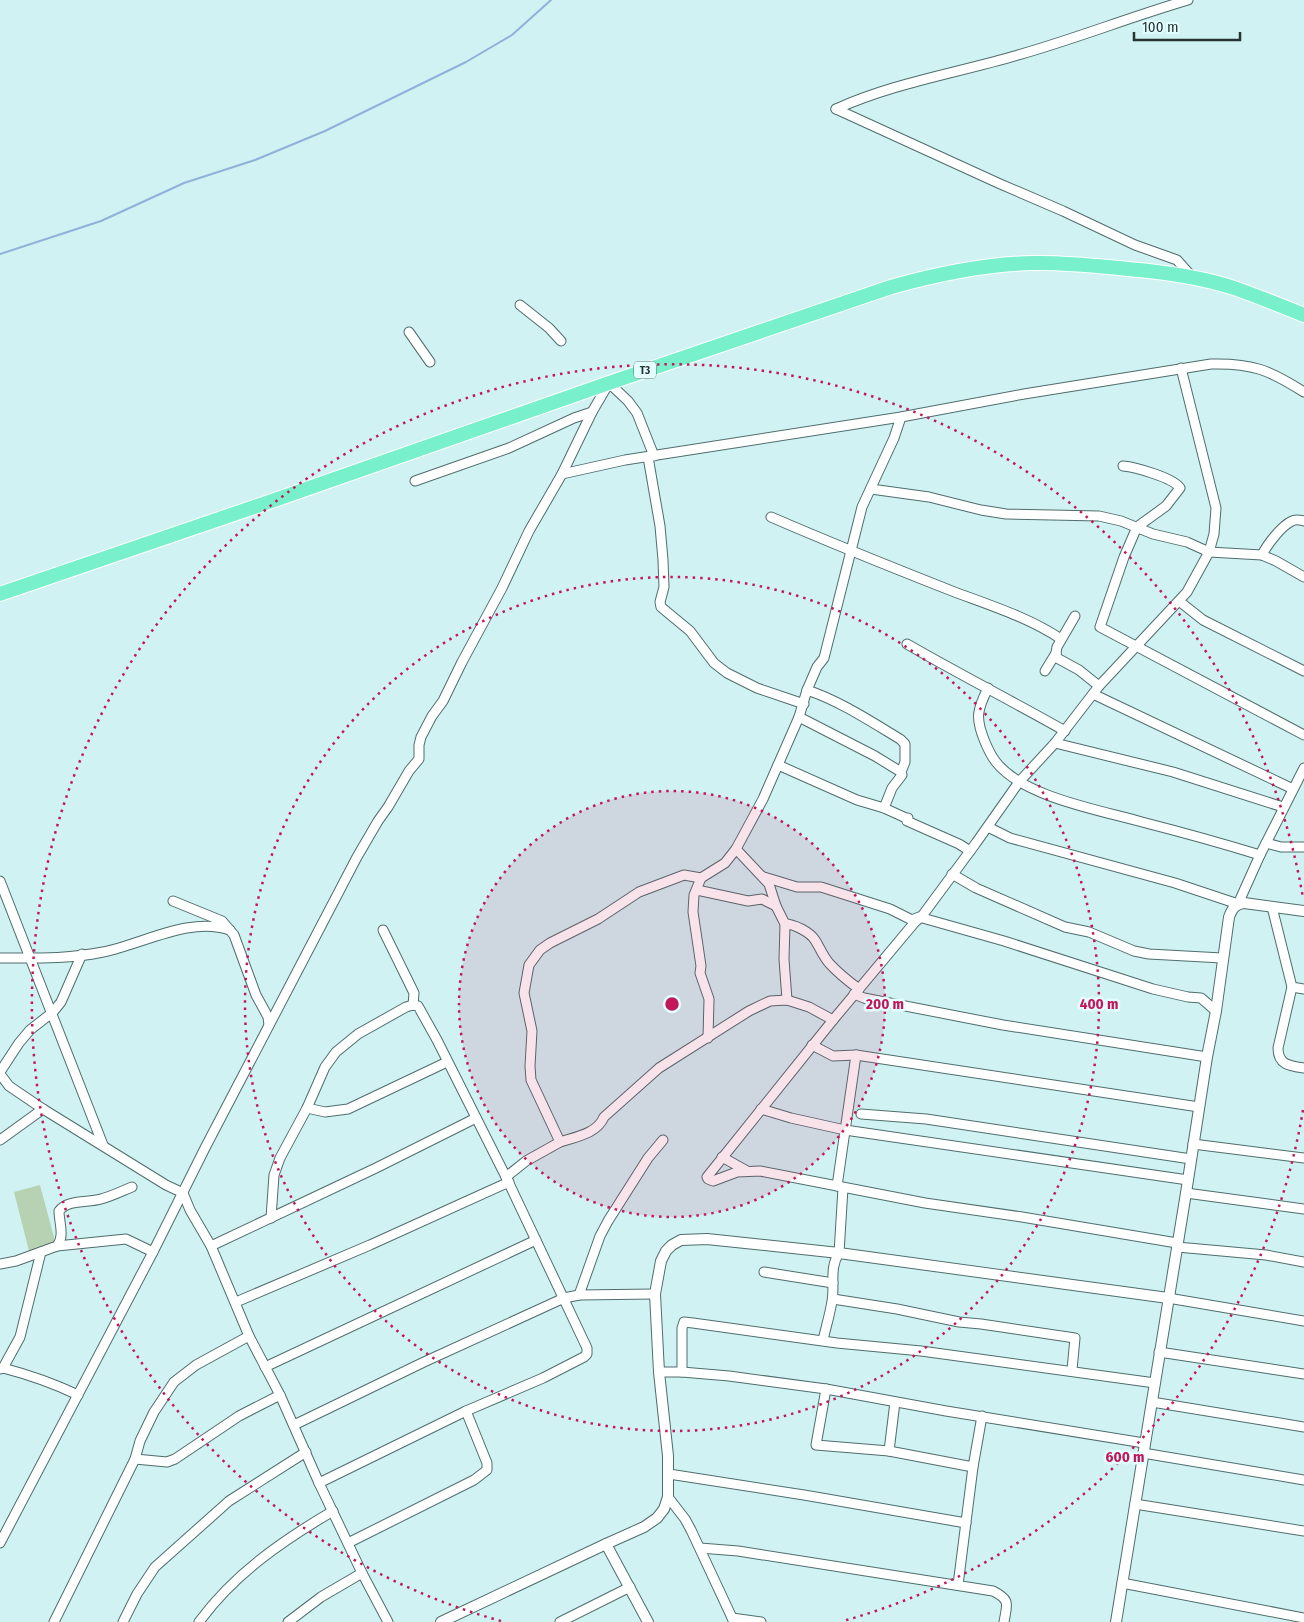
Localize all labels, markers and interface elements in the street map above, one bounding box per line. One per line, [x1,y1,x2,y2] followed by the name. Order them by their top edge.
[1134,10,1240,42] scale bar
[1142,18,1179,36] text: 100 m
[634,362,656,378] road number: T3
[663,995,681,1013] centre of rings
[865,995,904,1013] text: 200 m
[1080,995,1118,1013] text: 400 m
[1106,1448,1144,1466] text: 600 m

